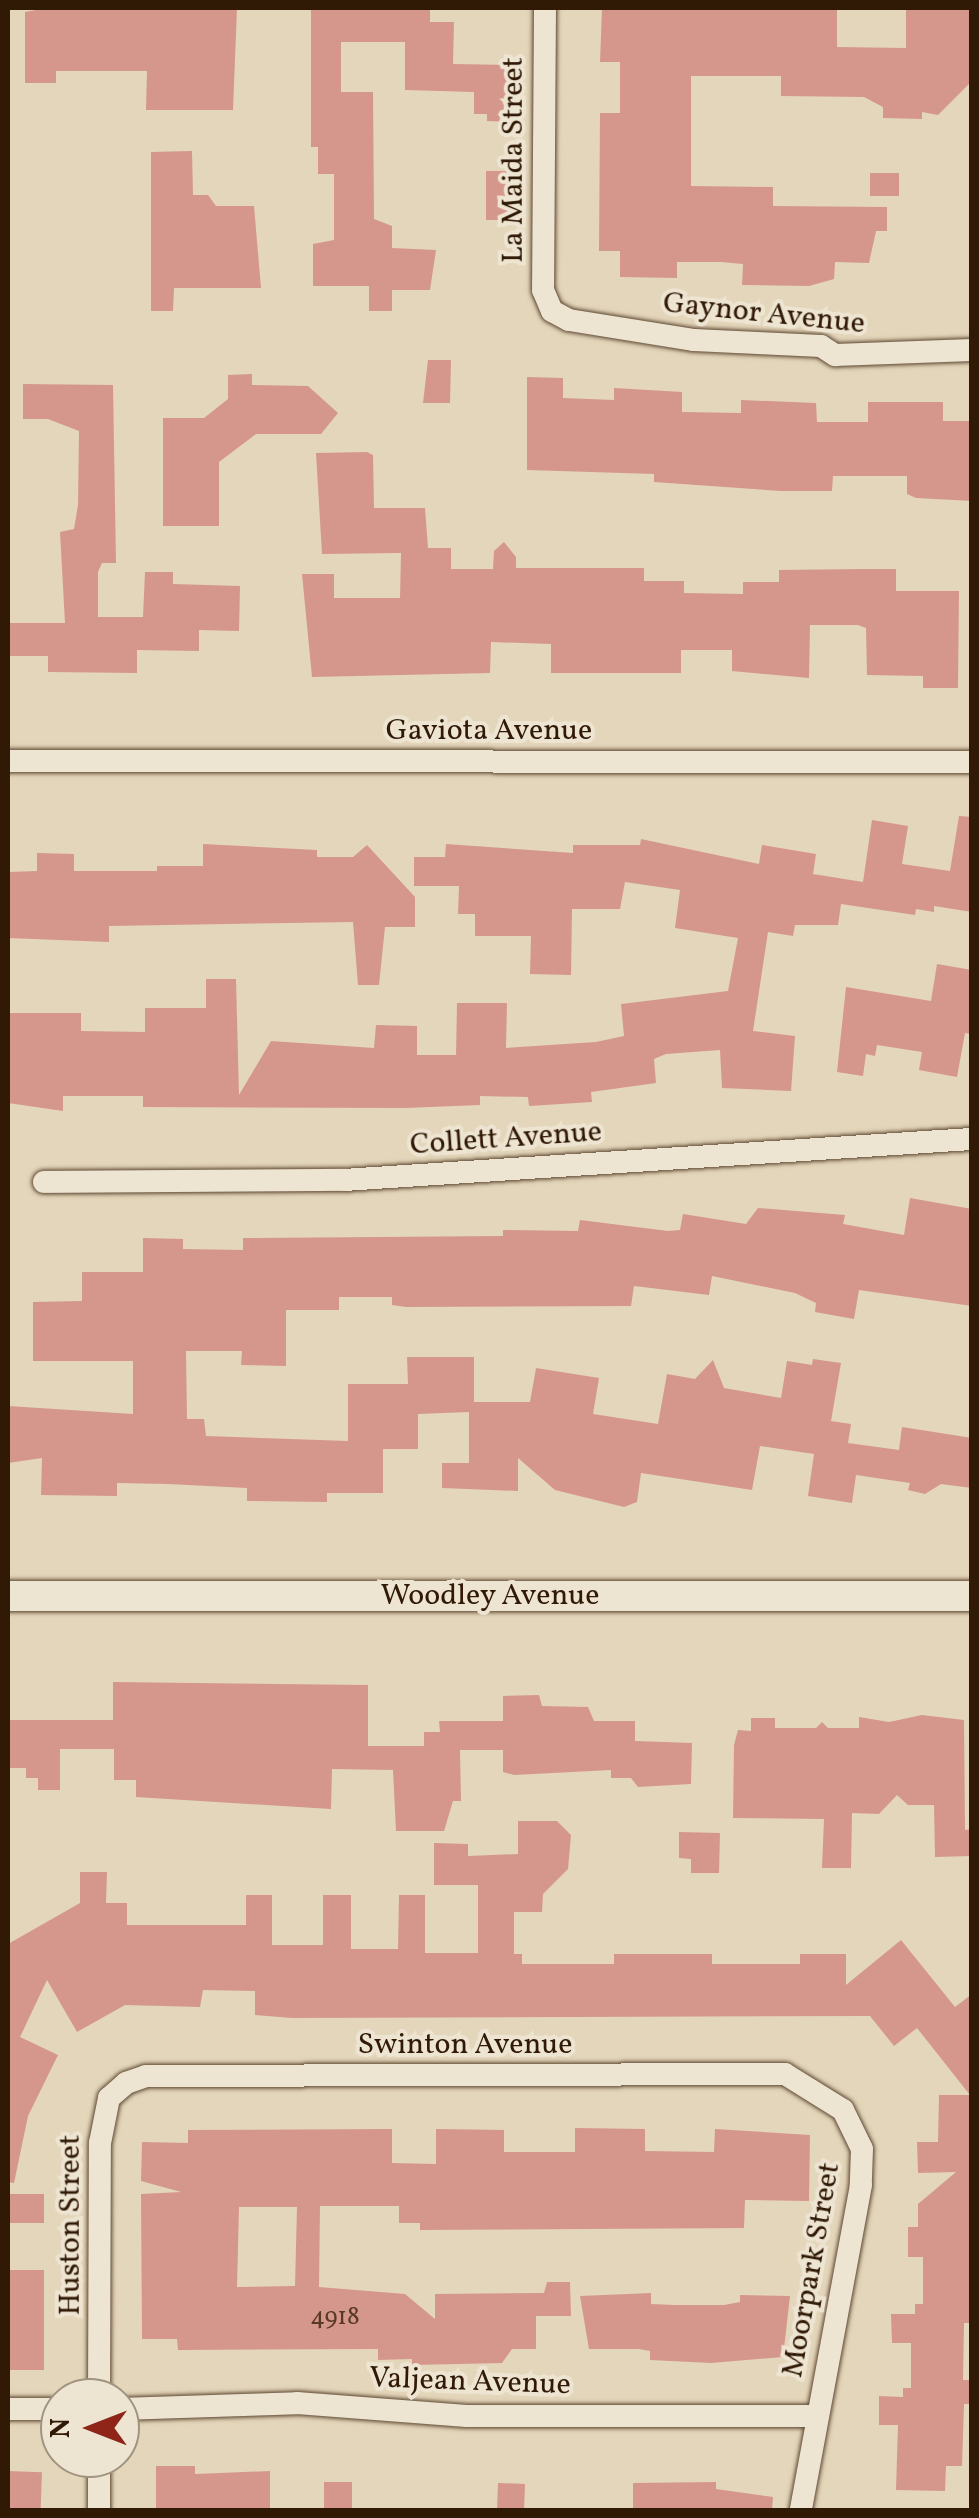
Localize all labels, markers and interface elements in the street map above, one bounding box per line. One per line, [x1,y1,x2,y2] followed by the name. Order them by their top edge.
[496,57,532,263] street label: La Maida Street
[661,286,867,342] street label: Gaynor Avenue
[386,713,592,749] street label: Gaviota Avenue
[409,1114,603,1164] street label: Collett Avenue
[380,1578,600,1614] street label: Woodley Avenue
[358,2027,572,2063] street label: Swinton Avenue
[53,2134,89,2316] street label: Huston Street
[775,2160,849,2380] street label: Moorpark Street
[310,2303,360,2333] house number: 4918
[369,2360,571,2404] street label: Valjean Avenue
[40,2378,140,2478] north arrow
[42,2418,81,2438] text: N

